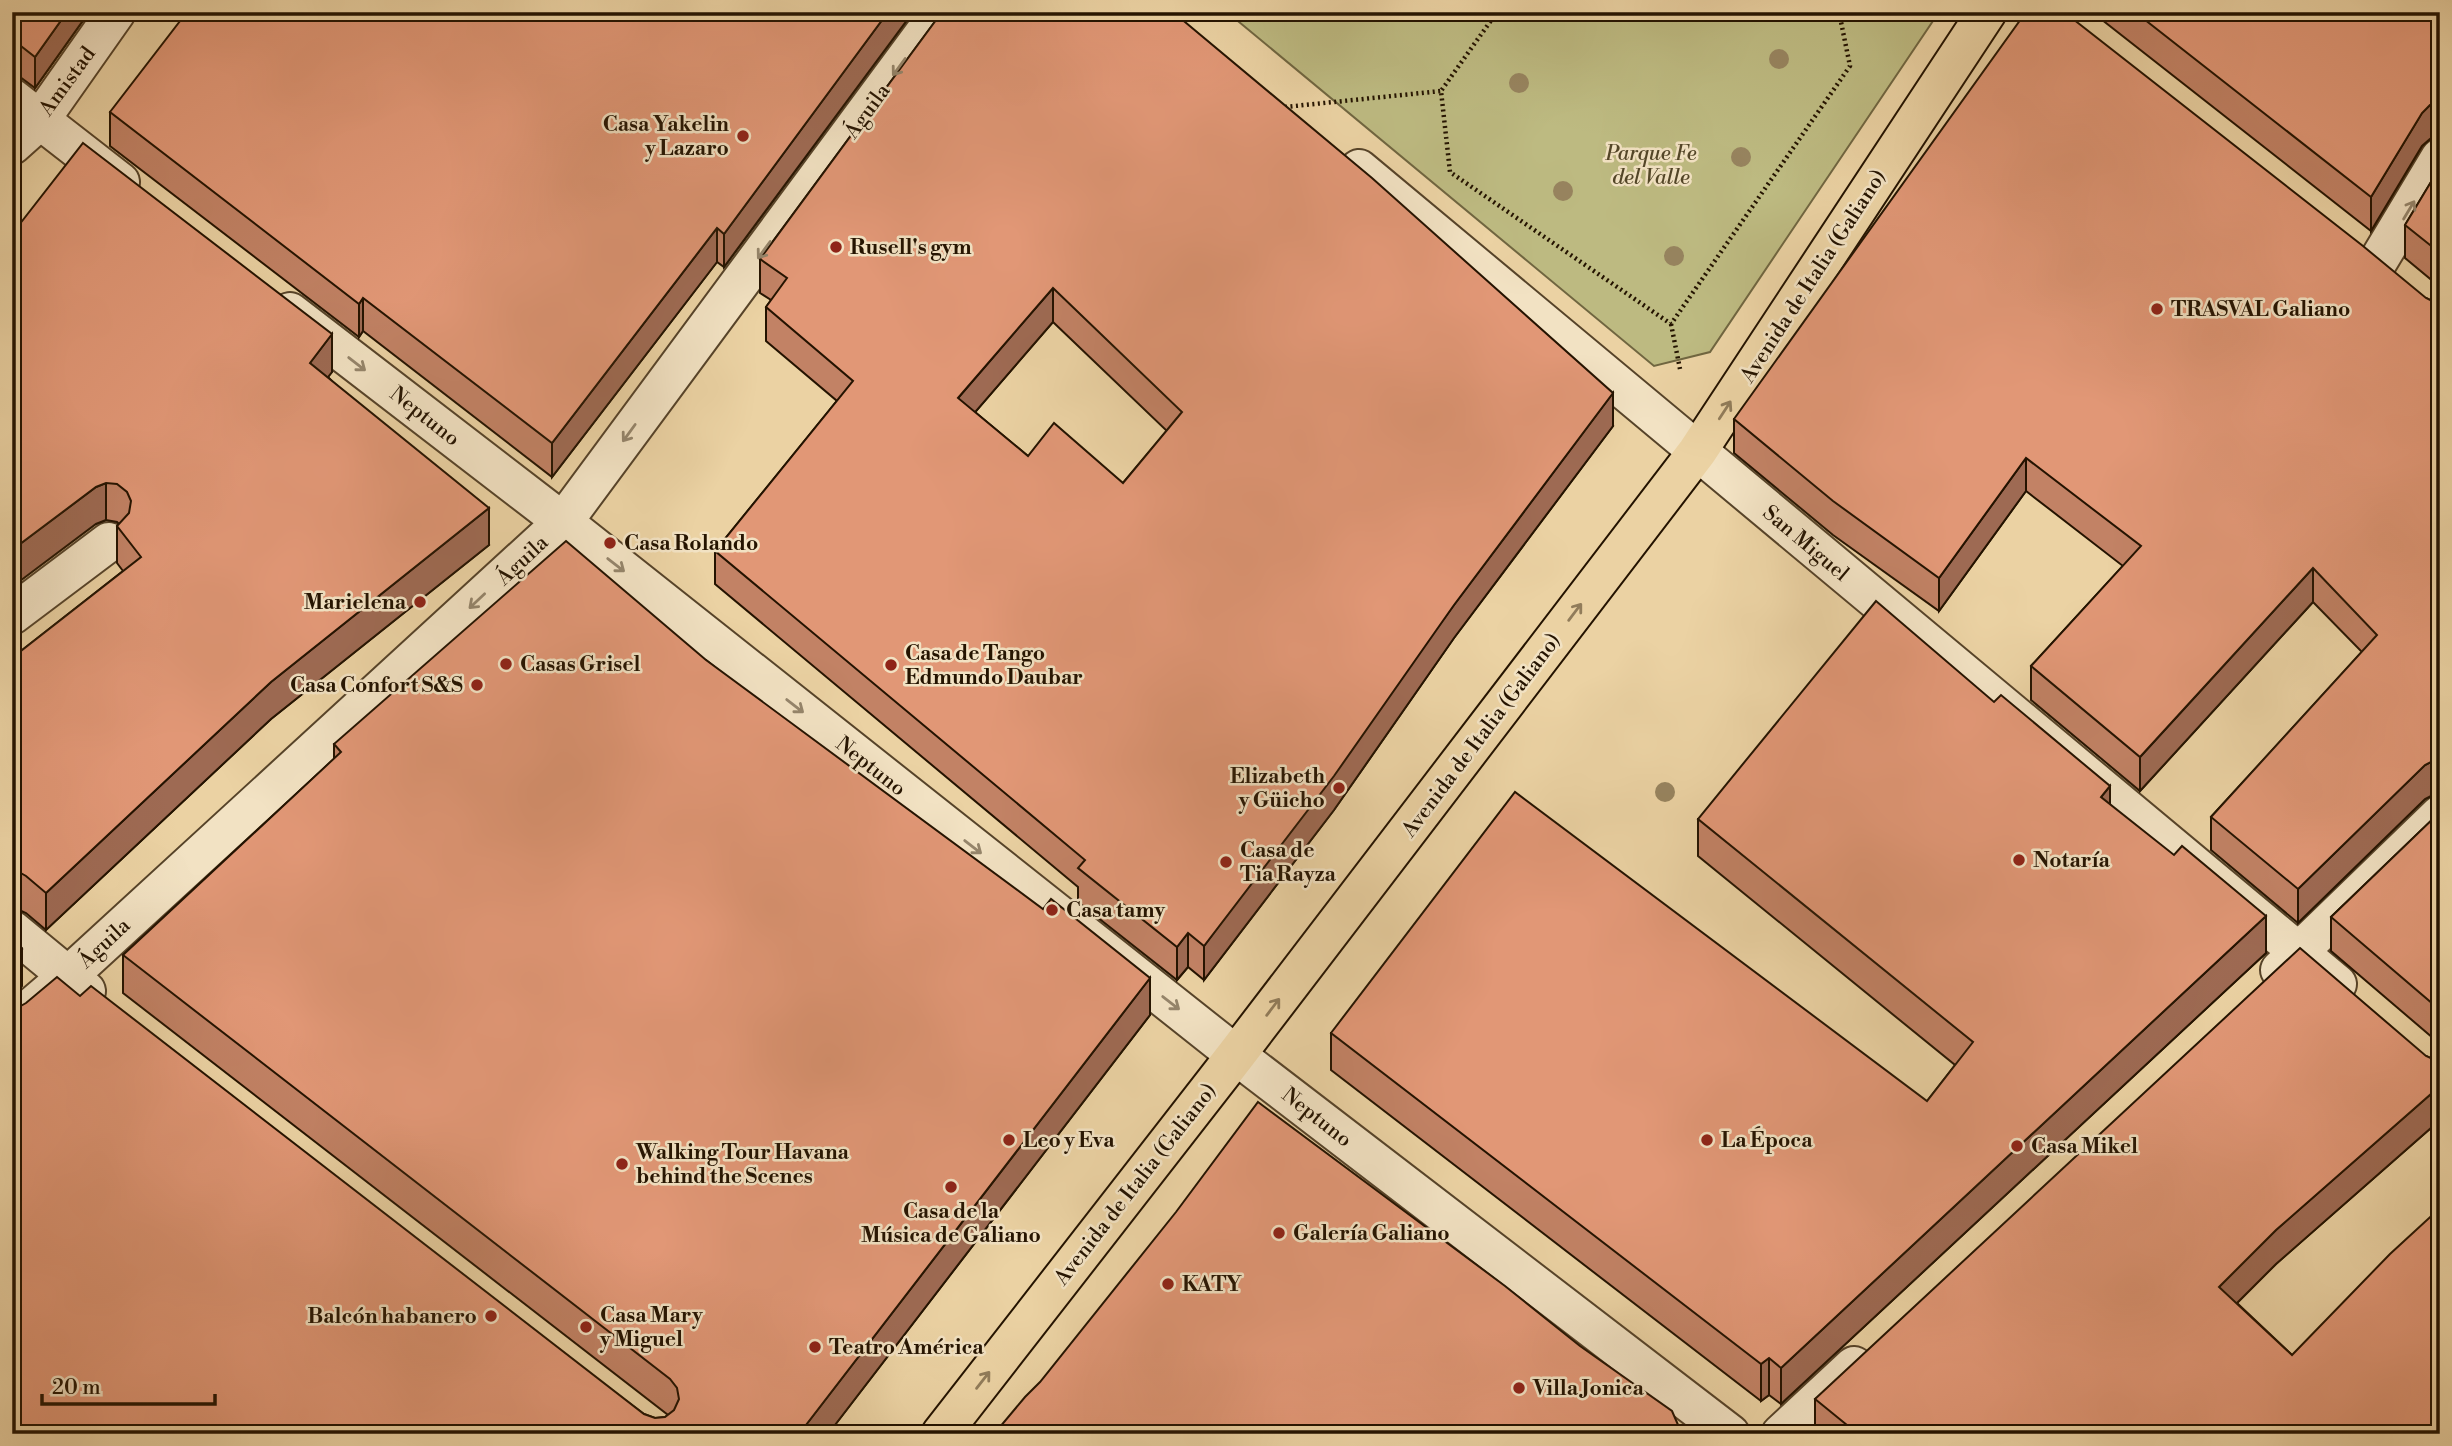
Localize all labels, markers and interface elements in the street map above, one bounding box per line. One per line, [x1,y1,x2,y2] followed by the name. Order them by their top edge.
[33,42,102,122] street label: Amistad
[892,57,906,76] one-way arrow
[837,78,897,145] street label: Águila
[603,112,729,162] place label: Casa Yakelin y Lazaro
[735,128,751,144] marker: Casa Yakelin y Lazaro
[1605,141,1697,191] park label: Parque Fe del Valle
[1735,165,1893,389] street label: Avenida de Italia (Galiano)
[2402,201,2416,221] one-way arrow
[850,235,972,261] place label: Rusell's gym
[828,239,844,255] marker: Rusell's gym
[756,240,771,259] one-way arrow
[2171,297,2350,323] place label: TRASVAL Galiano
[2149,301,2165,317] marker: TRASVAL Galiano
[348,357,366,372] one-way arrow
[384,381,465,452] street label: Neptuno
[1718,401,1733,420] one-way arrow
[621,423,636,442] one-way arrow
[1757,500,1854,587] street label: San Miguel
[489,528,554,592] street label: Águila
[624,531,758,557] place label: Casa Rolando
[602,535,618,551] marker: Casa Rolando
[607,557,625,572] one-way arrow
[304,590,407,616] place label: Marielena
[468,593,486,609] one-way arrow
[412,594,428,610] marker: Marielena
[1568,603,1582,622] one-way arrow
[1396,628,1567,844] street label: Avenida de Italia (Galiano)
[905,641,1083,691] place label: Casa de Tango Edmundo Daubar
[520,652,641,678] place label: Casas Grisel
[498,656,514,672] marker: Casas Grisel
[883,657,899,673] marker: Casa de Tango Edmundo Daubar
[290,673,463,699] place label: Casa Confort S&S
[469,677,485,693] marker: Casa Confort S&S
[785,698,803,713] one-way arrow
[830,731,911,802] street label: Neptuno
[1230,764,1325,814] place label: Elizabeth y Güicho
[1331,780,1347,796] marker: Elizabeth y Güicho
[1240,838,1336,888] place label: Casa de Tia Rayza
[963,839,982,854] one-way arrow
[2033,848,2110,874] place label: Notaría
[2011,852,2027,868] marker: Notaría
[1218,854,1234,870] marker: Casa de Tia Rayza
[1066,898,1166,924] place label: Casa tamy
[1044,902,1060,918] marker: Casa tamy
[71,911,136,975] street label: Águila
[1161,996,1179,1011] one-way arrow
[1265,998,1280,1016] one-way arrow
[1048,1079,1223,1291] street label: Avenida de Italia (Galiano)
[1276,1082,1357,1153] street label: Neptuno
[1721,1126,1813,1154] place label: La Época
[1023,1128,1115,1154] place label: Leo y Eva
[1001,1132,1017,1148] marker: Leo y Eva
[1699,1132,1715,1148] marker: La Época
[2031,1134,2138,1160] place label: Casa Mikel
[2009,1138,2025,1154] marker: Casa Mikel
[635,1140,850,1190] place label: Walking Tour Havana behind the Scenes
[614,1156,630,1172] marker: Walking Tour Havana behind the Scenes
[943,1179,959,1195] marker: Casa de la Música de Galiano
[861,1199,1041,1249] place label: Casa de la Música de Galiano
[1293,1221,1450,1247] place label: Galería Galiano
[1271,1225,1287,1241] marker: Galería Galiano
[1182,1272,1242,1298] place label: KATY
[1160,1276,1176,1292] marker: KATY
[599,1303,703,1353] place label: Casa Mary y Miguel
[307,1304,477,1330] place label: Balcón habanero
[483,1308,499,1324] marker: Balcón habanero
[578,1319,594,1335] marker: Casa Mary y Miguel
[829,1335,984,1361] place label: Teatro América
[807,1339,823,1355] marker: Teatro América
[42,1362,215,1406] scale bar
[975,1371,990,1390] one-way arrow
[52,1375,101,1401] text: 20 m
[1532,1376,1644,1402] place label: Villa Jonica
[1511,1380,1527,1396] marker: Villa Jonica

